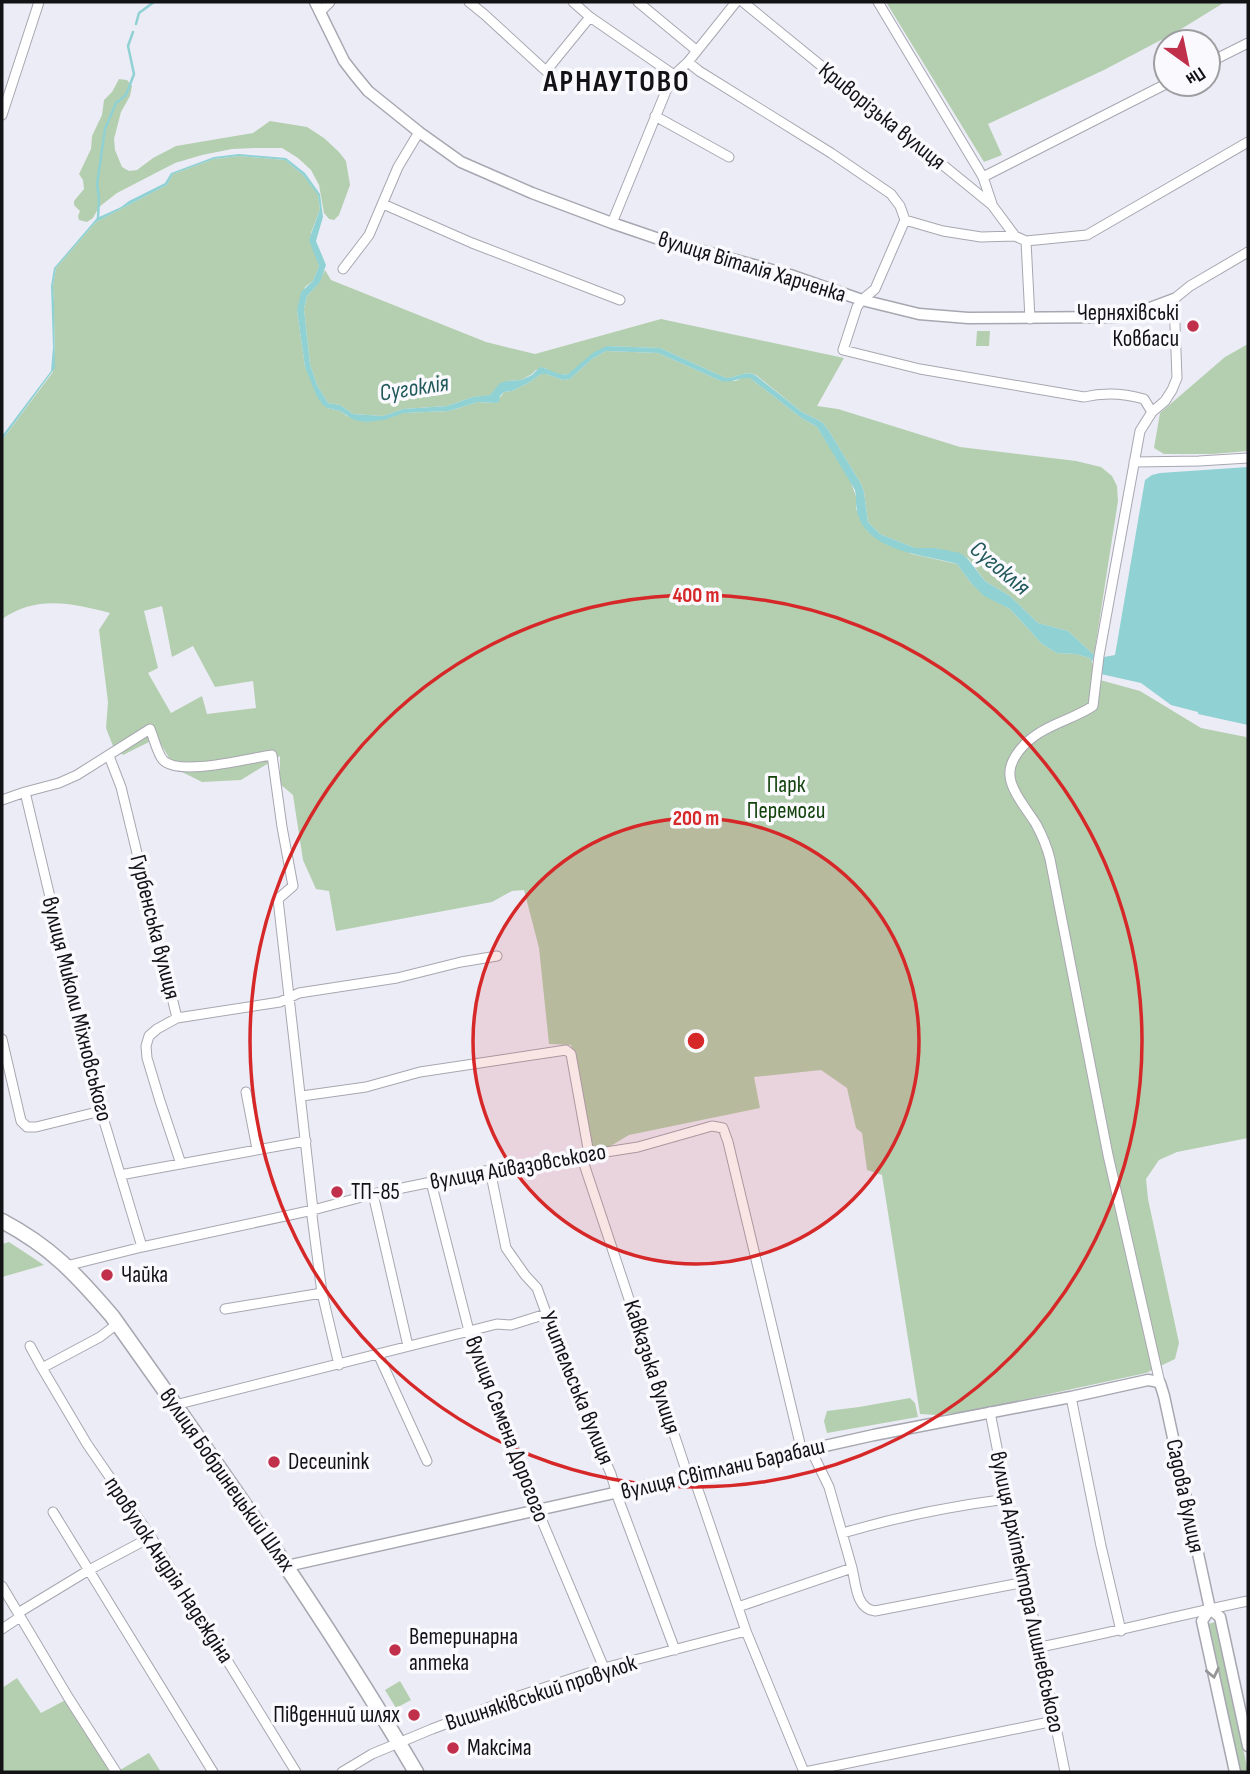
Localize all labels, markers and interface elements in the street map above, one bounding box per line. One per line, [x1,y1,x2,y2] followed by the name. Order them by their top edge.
[1152,28,1222,98] north arrow
[813,56,951,176] street label: Криворізька вулиця
[1181,61,1209,91] text: Пн
[542,64,691,100] district label: АРНАУТОВО
[655,225,849,309] street label: вулиця Віталія Харченка
[1077,299,1179,353] place label: Черняхівські Ковбаси
[1185,318,1201,334] marker: Черняхівські Ковбаси
[377,368,451,408] water label: Сугоклія
[964,535,1037,602] water label: Сугоклія
[673,583,719,608] text: 400 m
[747,771,825,825] park label: Парк Перемоги
[673,806,719,831] text: 200 m
[124,852,186,1002] street label: Гурбенська вулиця
[36,894,118,1124] street label: вулиця Миколи Міхновського
[684,1029,708,1053] centre of rings
[428,1138,608,1196] street label: вулиця Айвазовського
[351,1178,400,1206] place label: ТП-85
[329,1184,345,1200] marker: ТП-85
[121,1261,168,1289] place label: Чайка
[99,1267,115,1283] marker: Чайка
[617,1296,687,1438] street label: Кавказька вулиця
[534,1307,620,1469] street label: Учительська вулиця
[459,1332,555,1526] street label: вулиця Семена Дорогого
[153,1383,301,1577] street label: вулиця Бобринецький Шлях
[618,1432,828,1506] street label: вулиця Світлани Барабаш
[1159,1437,1211,1555] street label: Садова вулиця
[288,1448,369,1476] place label: Deceunink
[984,1449,1070,1735] street label: вулиця Архітектора Лишневського
[266,1454,282,1470] marker: Deceunink
[98,1471,240,1669] street label: провулок Андрія Надєждіна
[409,1623,518,1677] place label: Ветеринарна аптека
[387,1642,403,1658] marker: Ветеринарна аптека
[442,1649,640,1737] street label: Вишняківський провулок
[1205,1667,1220,1679] one-way arrow
[273,1701,400,1729] place label: Південний шлях
[406,1707,422,1723] marker: Південний шлях
[467,1734,532,1762] place label: Максіма
[445,1740,461,1756] marker: Максіма

